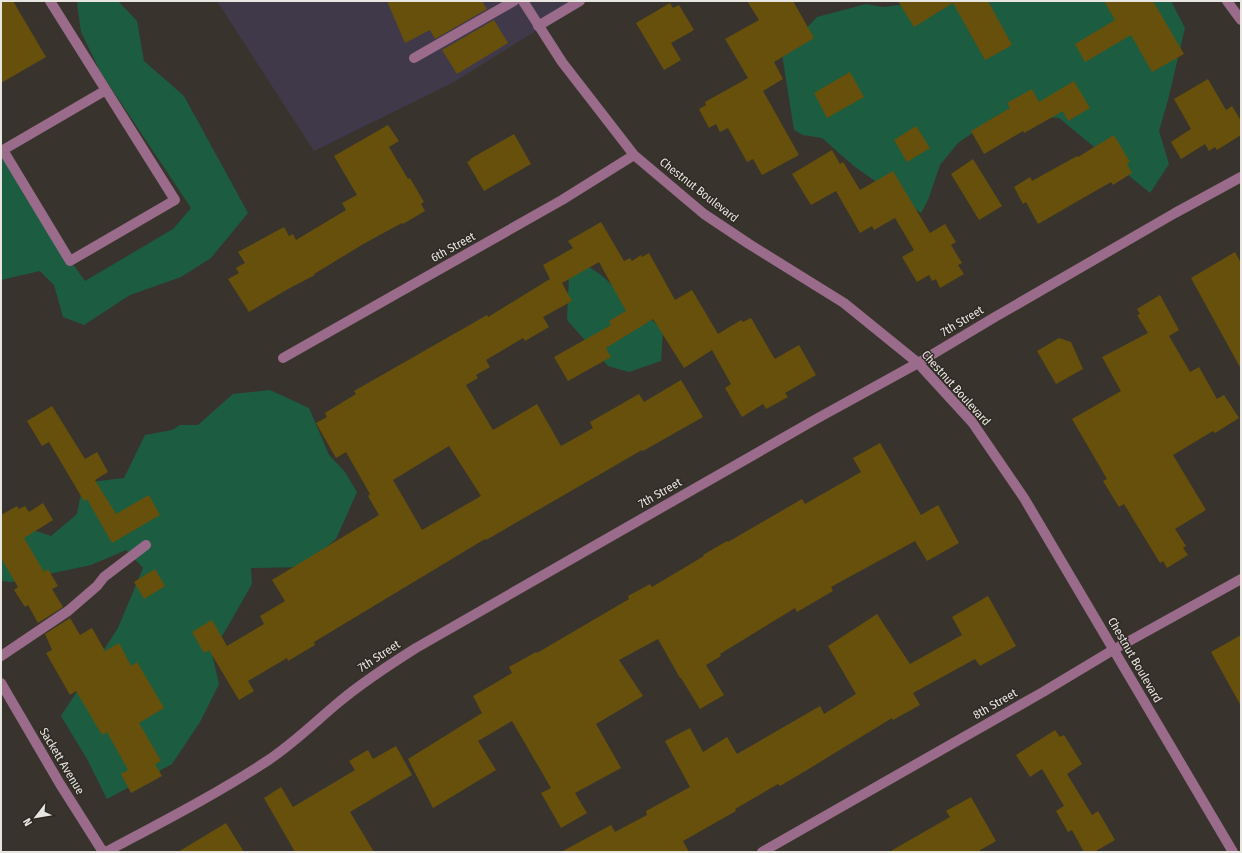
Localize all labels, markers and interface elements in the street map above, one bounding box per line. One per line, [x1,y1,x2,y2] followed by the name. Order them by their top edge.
[657,155,741,225] street label: Chestnut Boulevard
[428,229,478,265] street label: 6th Street
[938,303,986,339] street label: 7th Street
[919,348,993,428] street label: Chestnut Boulevard
[636,475,684,511] street label: 7th Street
[1105,615,1165,705] street label: Chestnut Boulevard
[355,637,403,675] street label: 7th Street
[970,686,1020,722] street label: 8th Street
[37,725,87,797] street label: Sackett Avenue
[16,797,56,837] north arrow
[21,816,35,828] text: N

